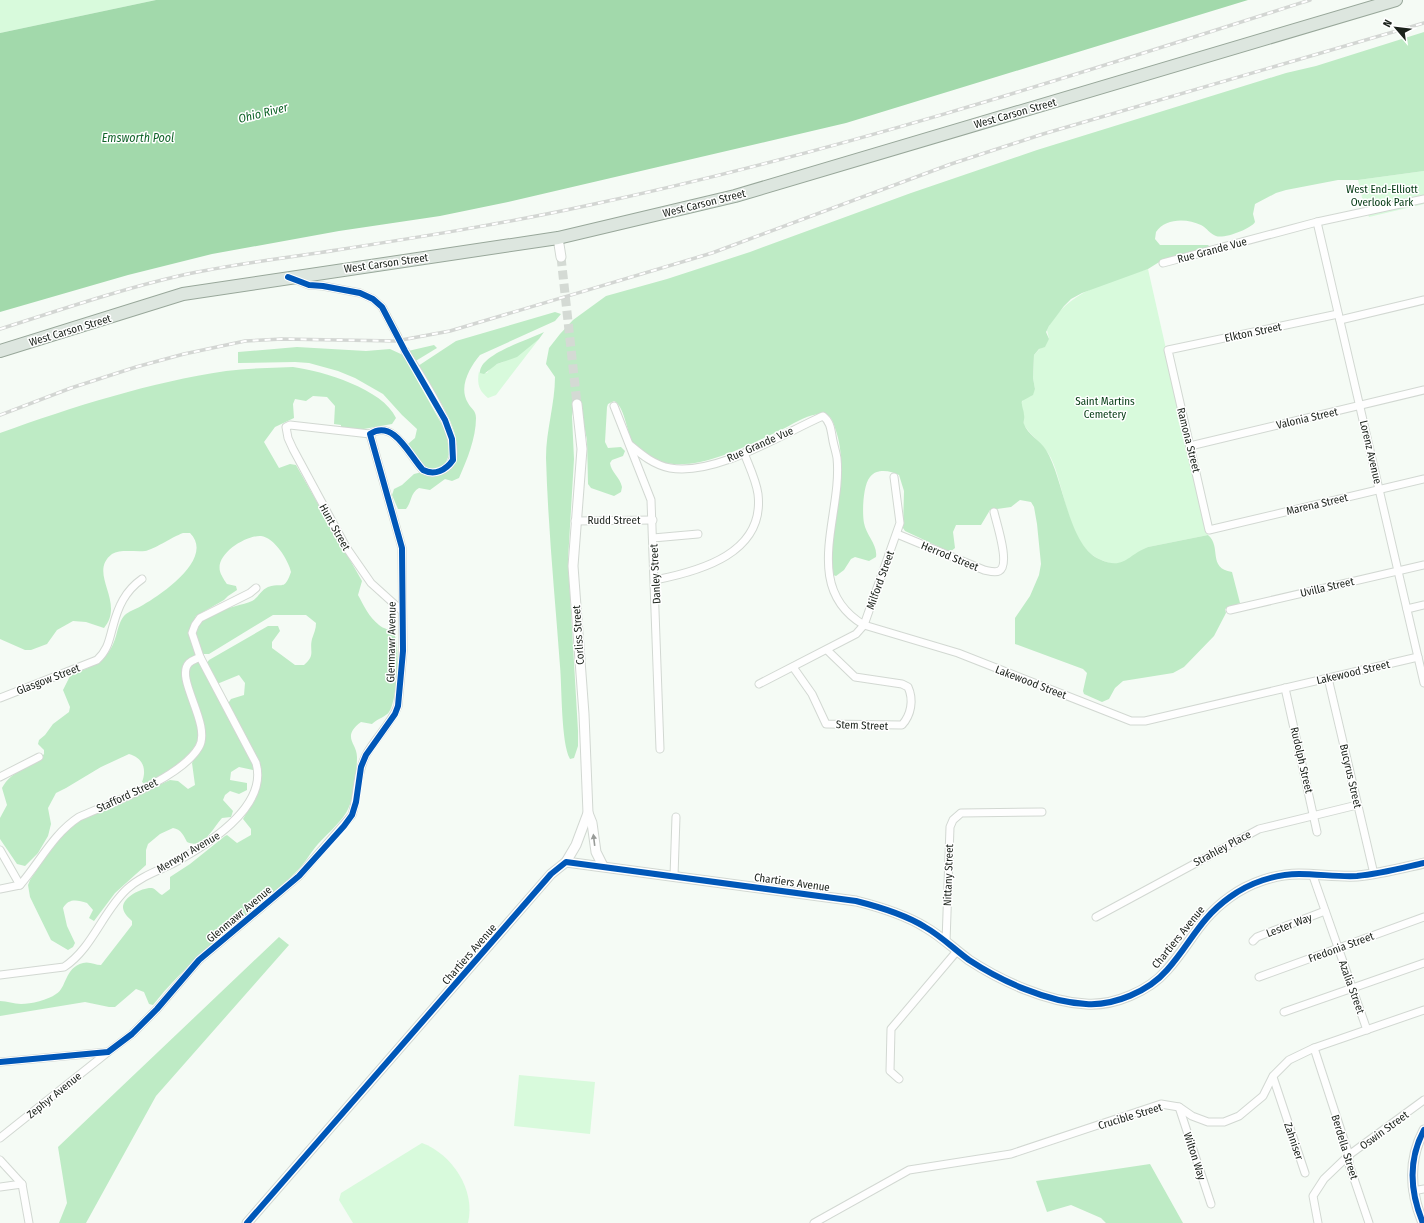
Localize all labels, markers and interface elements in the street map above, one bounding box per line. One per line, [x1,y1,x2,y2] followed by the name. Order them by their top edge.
[1376,8,1416,48] north arrow
[1380,18,1395,30] text: N
[973,95,1058,131] street label: West Carson Street
[237,100,290,126] water label: Ohio River
[102,131,174,145] water label: Emsworth Pool
[1346,183,1418,209] park label: West End-Elliott Overlook Park
[661,187,747,220] street label: West Carson Street
[1176,235,1248,266] street label: Rue Grande Vue
[343,251,429,276] street label: West Carson Street
[28,312,113,349] street label: West Carson Street
[1224,320,1283,345] street label: Elkton Street
[1075,395,1135,421] park label: Saint Martins Cemetery
[1275,405,1339,432] street label: Valonia Street
[1174,406,1203,474] street label: Ramona Street
[1357,419,1384,485] street label: Lorenz Avenue
[725,424,795,465] street label: Rue Grande Vue
[1285,491,1350,518] street label: Marena Street
[316,502,353,553] street label: Hunt Street
[587,514,641,527] street label: Rudd Street
[919,539,981,574] street label: Herrod Street
[647,543,664,604] street label: Danley Street
[864,549,897,611] street label: Milford Street
[1299,575,1356,600] street label: Uvilla Street
[384,601,399,683] street label: Glenmawr Avenue
[570,604,587,665] street label: Corliss Street
[1315,658,1391,687] street label: Lakewood Street
[15,661,82,698] street label: Glasgow Street
[993,663,1069,702] street label: Lakewood Street
[836,718,889,733] street label: Stem Street
[1288,726,1316,795] street label: Rudolph Street
[1337,743,1364,810] street label: Bucyrus Street
[95,775,160,815] street label: Stafford Street
[1191,828,1253,869] street label: Strahley Place
[154,829,222,876] street label: Merwyn Avenue
[591,834,598,846] one-way arrow
[941,843,956,906] street label: Nittany Street
[753,871,831,894] street label: Chartiers Avenue
[204,883,274,945] street label: Glenmawr Avenue
[1149,904,1207,971] street label: Chartiers Avenue
[1264,911,1314,940] street label: Lester Way
[439,921,499,987] street label: Chartiers Avenue
[1307,929,1376,965] street label: Fredonia Street
[1336,959,1367,1016] street label: Azalia Street
[24,1069,84,1121] street label: Zephyr Avenue
[1097,1100,1164,1132] street label: Crucible Street
[1357,1108,1411,1152] street label: Oswin Street
[1328,1113,1361,1182] street label: Berdella Street
[1281,1121,1306,1162] street label: Zahniser
[1181,1131,1208,1182] street label: Wilton Way

